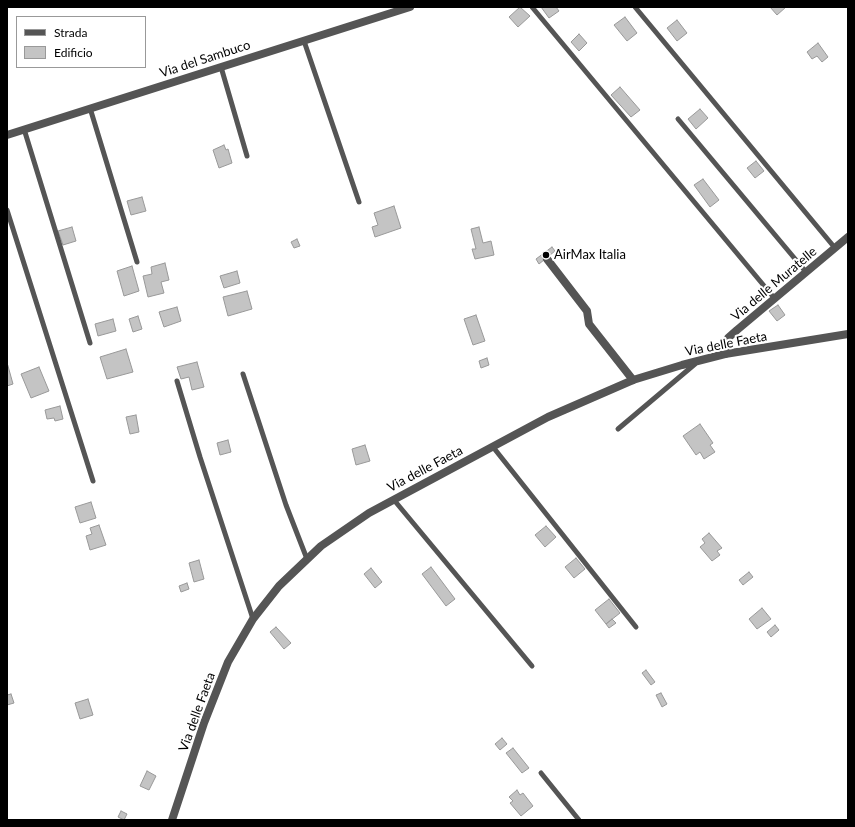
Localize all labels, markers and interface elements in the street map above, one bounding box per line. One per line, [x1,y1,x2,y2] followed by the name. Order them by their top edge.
[16,16,146,68] legend
[54,25,87,40] text: Strada
[158,37,252,81] street label: Via del Sambuco
[54,45,93,60] text: Edificio
[728,244,820,324] street label: Via delle Muratelle
[554,247,626,263] place label: AirMax Italia
[541,250,551,260] marker: AirMax Italia
[684,328,768,360] street label: Via delle Faeta
[385,443,465,495] street label: Via delle Faeta
[175,670,219,754] street label: Via delle Faeta

